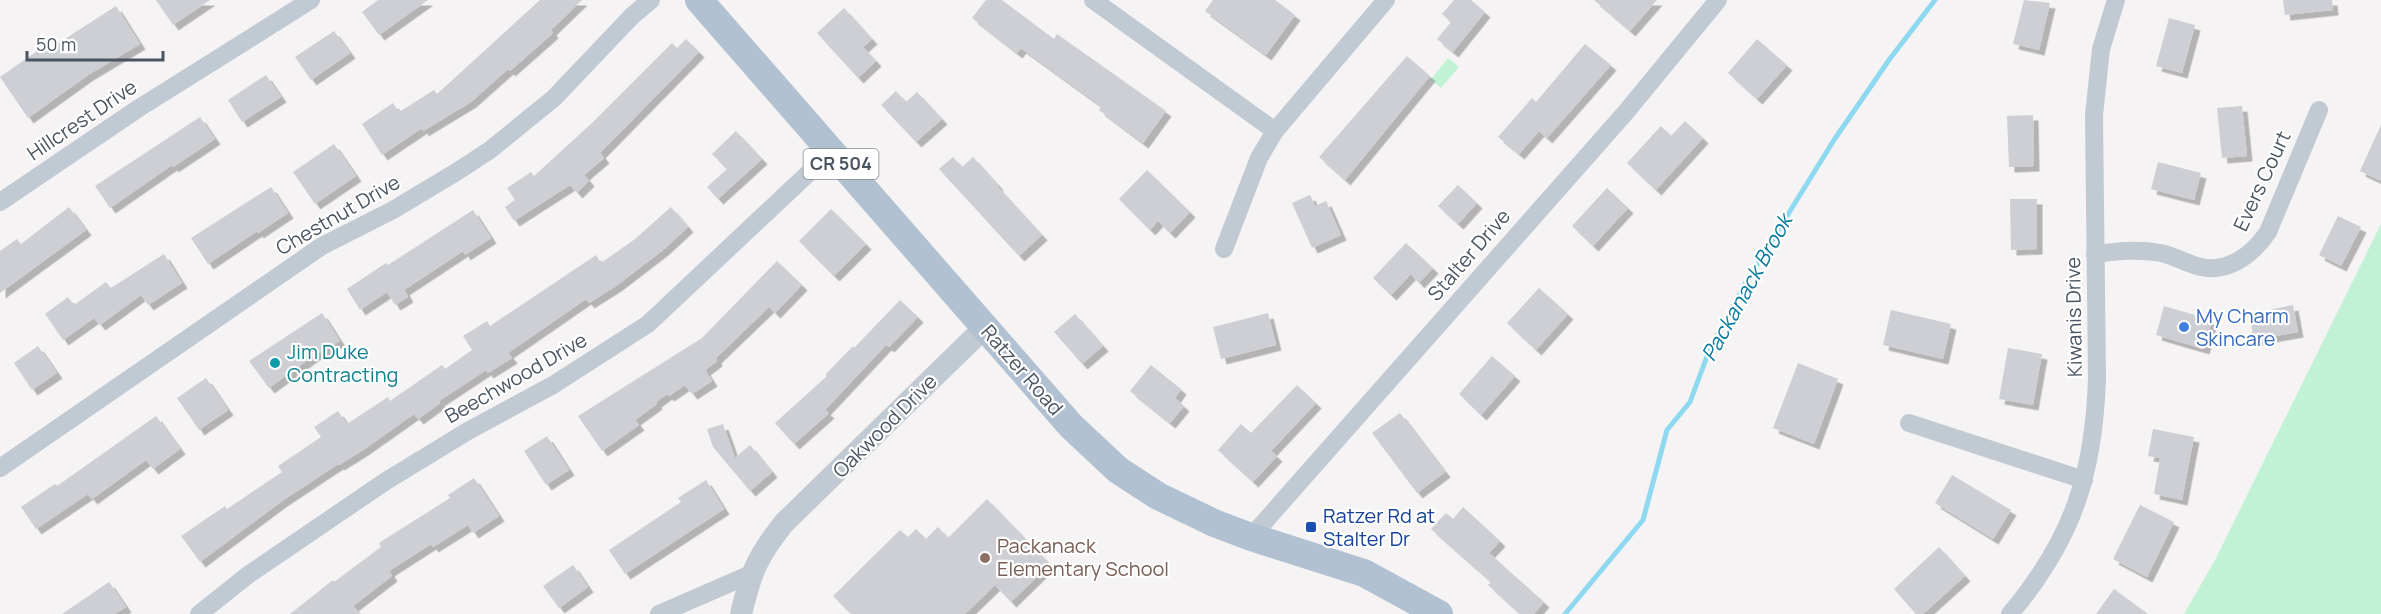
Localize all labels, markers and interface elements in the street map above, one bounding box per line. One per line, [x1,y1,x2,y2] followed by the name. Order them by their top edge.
[27,24,164,62] scale bar
[36,32,76,56] text: 50 m
[22,73,142,166] street label: Hillcrest Drive
[2227,126,2296,235] street label: Evers Court
[804,149,878,179] road number: CR 504
[271,168,405,261] street label: Chestnut Drive
[1421,203,1516,306] street label: Stalter Drive
[1694,207,1799,366] water label: Packanack Brook
[2059,257,2088,377] street label: Kiwanis Drive
[2196,302,2289,352] place label: My Charm Skincare
[976,319,1069,421] street label: Ratzer Road
[2177,320,2191,334] marker: My Charm Skincare
[440,326,592,429] street label: Beechwood Drive
[287,338,398,388] place label: Jim Duke Contracting
[268,356,282,370] marker: Jim Duke Contracting
[827,368,943,484] street label: Oakwood Drive
[1323,502,1435,552] place label: Ratzer Rd at Stalter Dr
[1304,520,1318,534] marker: Ratzer Rd at Stalter Dr
[997,532,1169,582] place label: Packanack Elementary School
[978,551,992,565] marker: Packanack Elementary School

